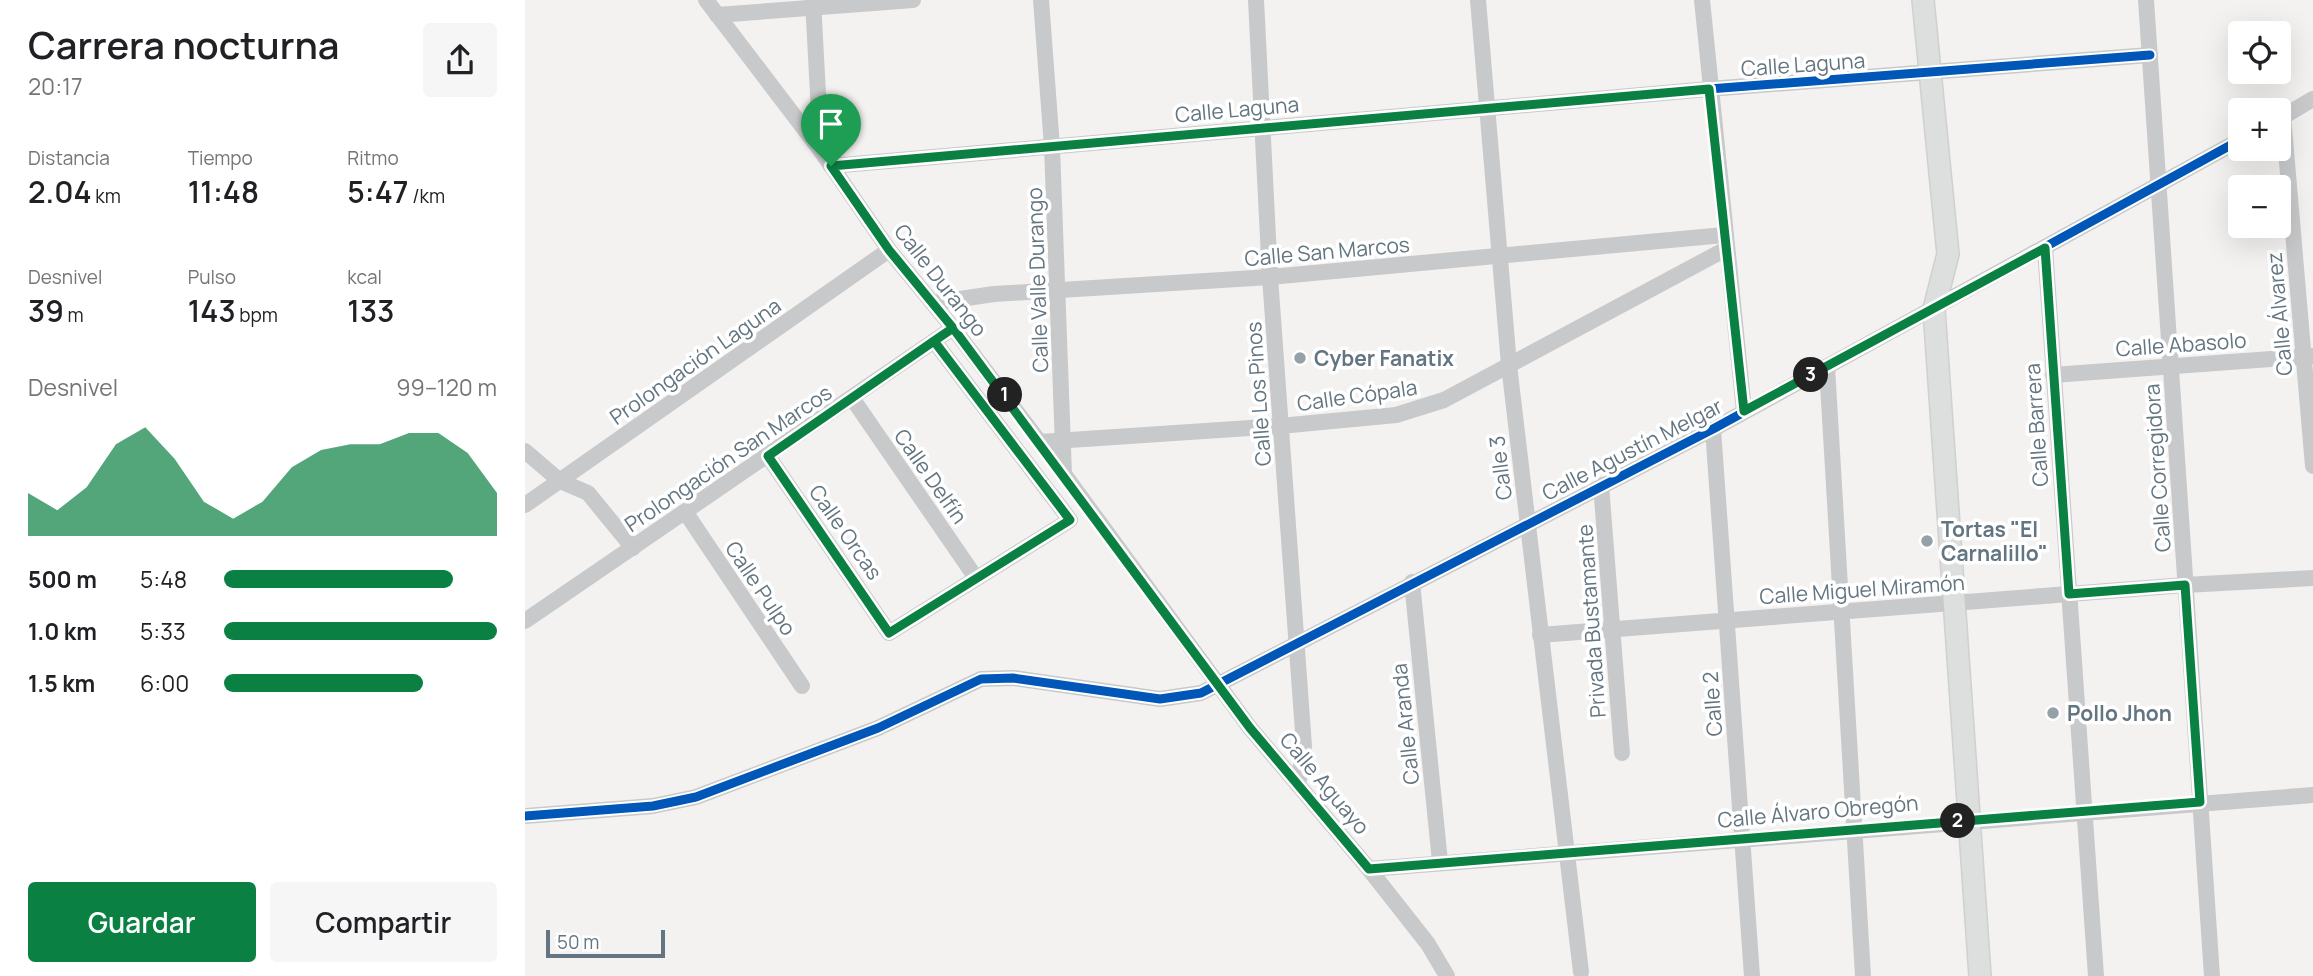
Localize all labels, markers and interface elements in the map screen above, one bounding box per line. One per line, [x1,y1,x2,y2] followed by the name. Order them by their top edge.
[28,18,339,70] text: Carrera nocturna
[2228,21,2291,238] map controls
[2228,21,2291,84] button: locate
[423,23,497,97] button: share
[1740,46,1866,82] street label: Calle Laguna
[28,70,83,102] text: 20:17
[1174,90,1300,128] street label: Calle Laguna
[801,94,861,166] pin
[2228,98,2291,161] button: +
[812,105,850,143] icon: arrive
[28,145,110,171] text: Distancia
[188,145,253,171] text: Tiempo
[347,145,399,171] text: Ritmo
[28,171,92,212] text: 2.04
[188,171,259,212] text: 11:48
[347,171,408,212] text: 5:47
[2228,175,2291,238] button: −
[92,183,121,209] text: km
[408,183,445,209] text: /km
[1020,187,1054,373] street label: Calle Valle Durango
[888,218,994,342] street label: Calle Durango
[1243,230,1411,272] street label: Calle San Marcos
[2260,251,2298,377] street label: Calle Álvarez
[28,264,102,290] text: Desnivel
[188,264,236,290] text: Pulso
[347,264,382,290] text: kcal
[28,290,64,331] text: 39
[188,290,236,331] text: 143
[347,290,394,331] text: 133
[604,291,786,431] street label: Prolongación Laguna
[64,302,84,328] text: m
[236,302,278,328] text: bpm
[1239,321,1277,467] street label: Calle Los Pinos
[2115,325,2247,363] street label: Calle Abasolo
[1314,344,1454,372] place label: Cyber Fanatix
[1292,350,1308,366] marker: Cyber Fanatix
[1793,358,1829,392] pin: 3
[1805,361,1816,387] text: 3
[2018,362,2054,488] street label: Calle Barrera
[28,371,118,403] text: Desnivel
[396,371,497,403] text: 99–120 m
[1295,373,1419,417] street label: Calle Cópala
[619,378,837,538] street label: Prolongación San Marcos
[987,378,1023,412] pin: 1
[1000,381,1009,407] text: 1
[2137,383,2177,553] street label: Calle Corregidora
[1537,391,1727,507] street label: Calle Agustín Melgar
[888,423,974,529] street label: Calle Delfín
[1482,434,1518,502] street label: Calle 3
[803,479,889,585] street label: Calle Orcas
[1941,515,2048,567] place label: Tortas "El Carnalillo"
[1570,523,1612,719] street label: Privada Bustamante
[1919,533,1935,549] marker: Tortas "El Carnalillo"
[719,535,803,641] street label: Calle Pulpo
[28,563,97,595] text: 500 m
[140,563,187,595] text: 5:48
[1758,568,1966,610] street label: Calle Miguel Miramón
[28,615,97,647] text: 1.0 km
[140,615,186,647] text: 5:33
[1385,662,1425,786] street label: Calle Aranda
[28,667,95,699] text: 1.5 km
[140,667,189,699] text: 6:00
[1696,671,1728,737] street label: Calle 2
[2067,699,2172,727] place label: Pollo Jhon
[2045,705,2061,721] marker: Pollo Jhon
[1274,726,1376,840] street label: Calle Aguayo
[1716,788,1920,834] street label: Calle Álvaro Obregón
[1941,804,1975,838] pin: 2
[1952,807,1963,833] text: 2
[28,882,256,962] button: Guardar
[270,882,497,962] button: Compartir
[546,927,665,959] scale bar
[557,929,599,955] text: 50 m

